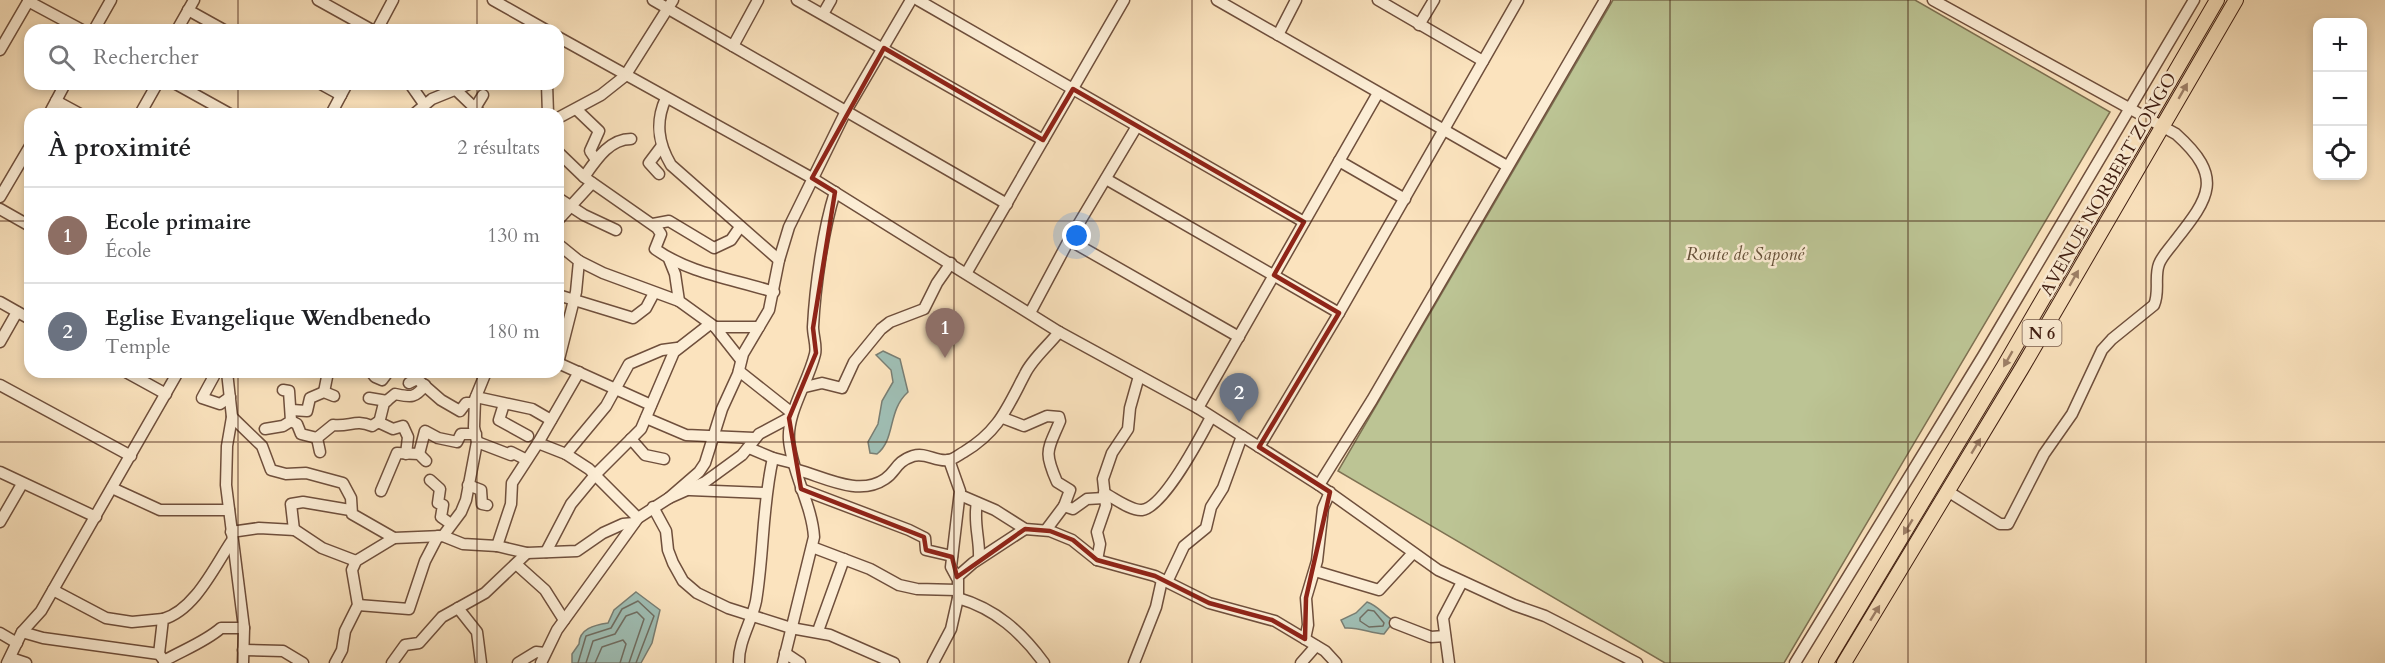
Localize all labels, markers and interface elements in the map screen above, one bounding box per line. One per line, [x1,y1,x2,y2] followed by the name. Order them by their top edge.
[2313,18,2367,180] map controls
[2313,18,2367,72] button: +
[24,24,564,90] search box
[45,41,78,74] icon: search
[93,42,198,72] text: Rechercher
[2034,68,2183,300] street label: AVENUE NORBERT ZONGO
[2313,72,2367,126] button: −
[2177,83,2188,99] one-way arrow
[2313,126,2367,180] button: locate
[48,130,191,165] text: À proximité
[457,134,540,161] text: 2 résultats
[105,207,251,237] text: Ecole primaire
[1062,221,1091,250] your location
[62,222,73,249] text: 1
[487,222,540,249] text: 130 m
[105,237,151,264] text: École
[1686,242,1805,267] park label: Route de Saponé
[2069,269,2079,286] one-way arrow
[105,303,431,333] text: Eglise Evangelique Wendbenedo
[926,308,964,358] pin: 1
[62,318,73,345] text: 2
[487,318,540,345] text: 180 m
[2022,320,2062,346] road number: N 6
[105,333,170,360] text: Temple
[2003,351,2013,368] one-way arrow
[1220,374,1258,423] pin: 2
[1970,438,1981,454] one-way arrow
[1903,519,1914,535] one-way arrow
[1870,605,1881,622] one-way arrow

